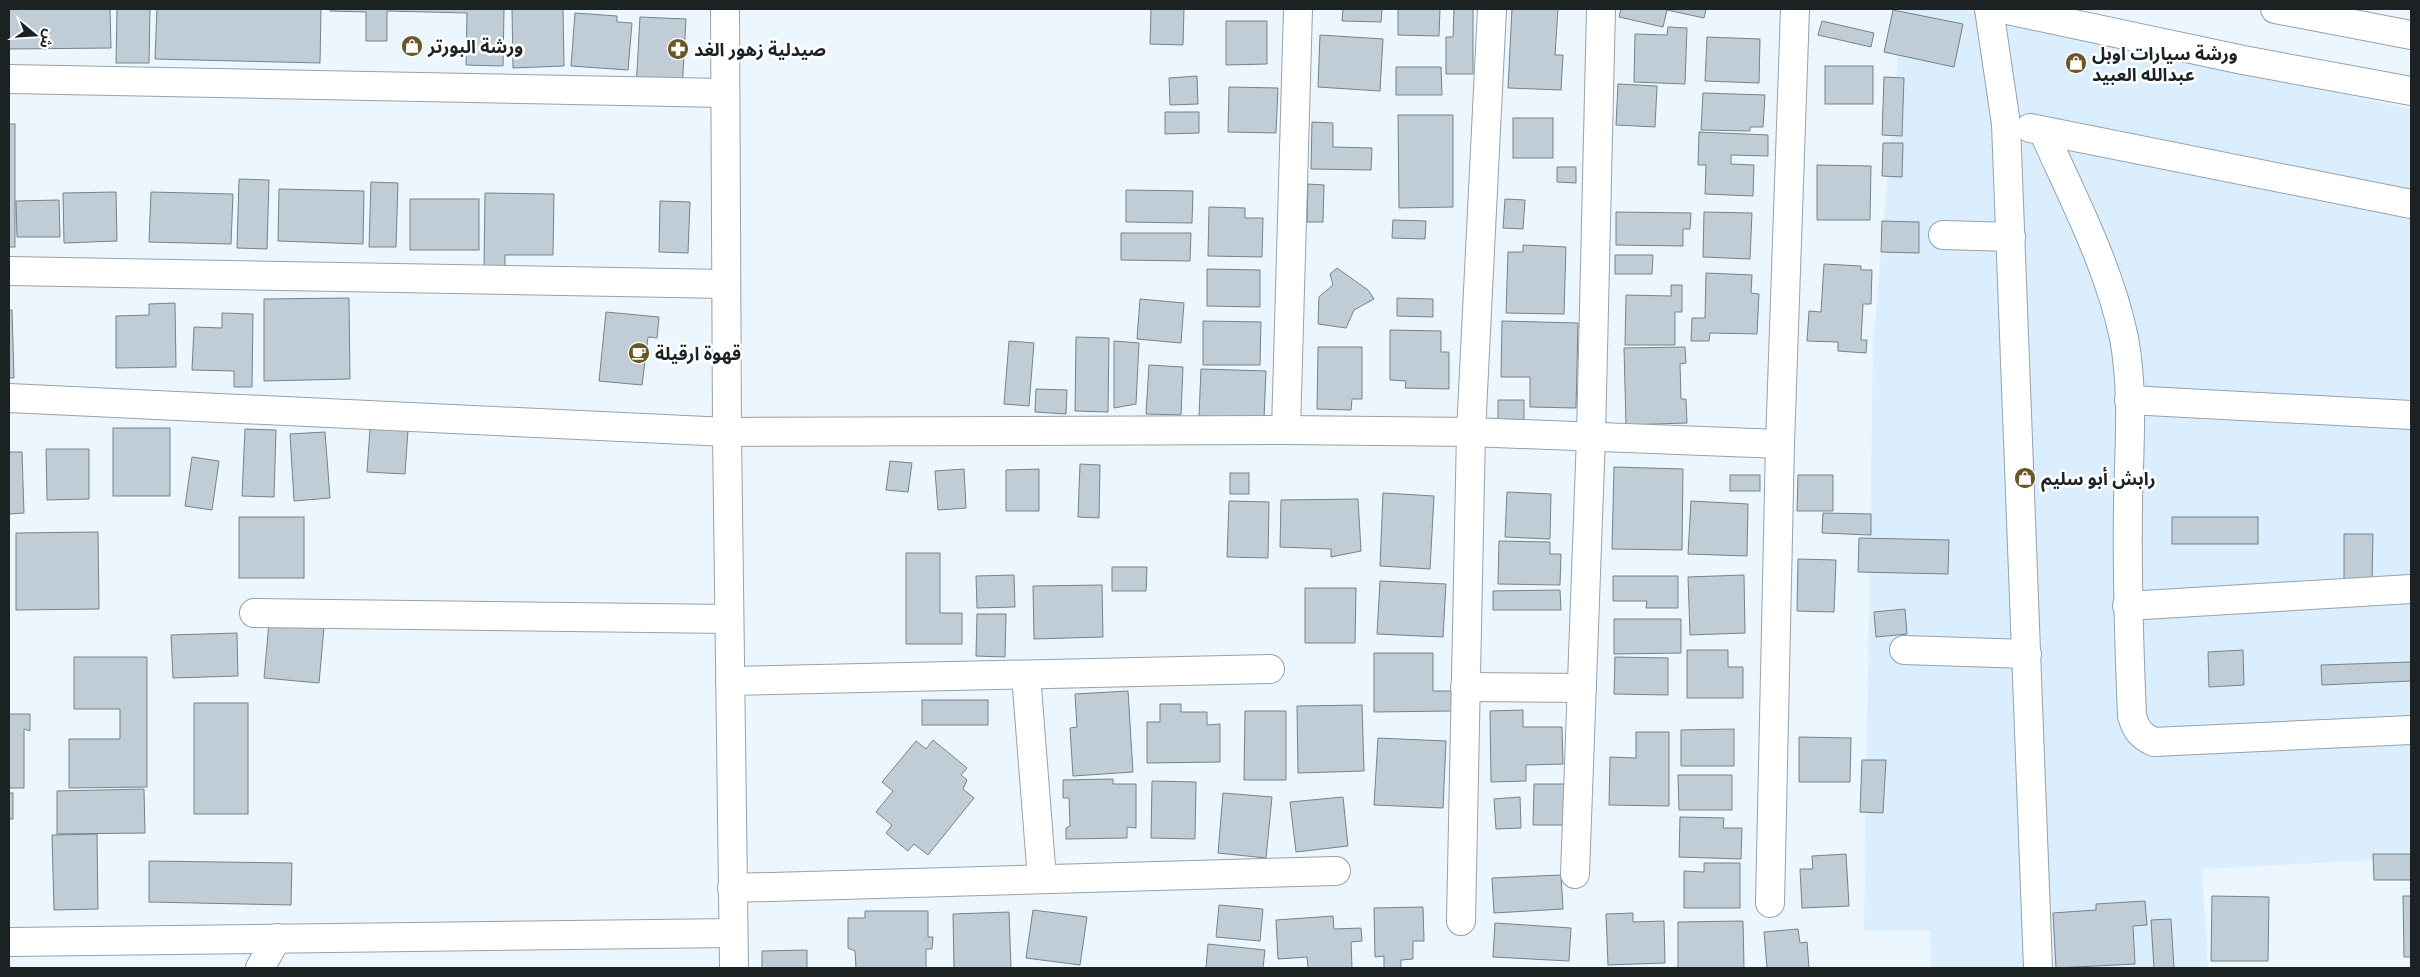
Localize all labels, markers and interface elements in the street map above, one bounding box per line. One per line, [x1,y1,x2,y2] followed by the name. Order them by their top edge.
[10,10,60,60] north arrow
[37,27,58,51] text: ش
[400,34,424,58] shop icon: ورشة البورتر
[427,36,523,58] place label: ورشة البورتر
[666,37,690,61] pharmacy icon: صيدلية زهور الغد
[694,39,826,61] place label: صيدلية زهور الغد
[2092,43,2238,85] place label: ورشة سيارات اوبل عبدالله العبيد
[2064,51,2088,75] shop icon: ورشة سيارات اوبل عبدالله العبيد
[627,341,651,365] cafe icon: قهوة ارقيلة
[655,343,741,365] place label: قهوة ارقيلة
[2013,466,2037,490] shop icon: رابش أبو سليم
[2041,466,2156,492] place label: رابش أبو سليم

